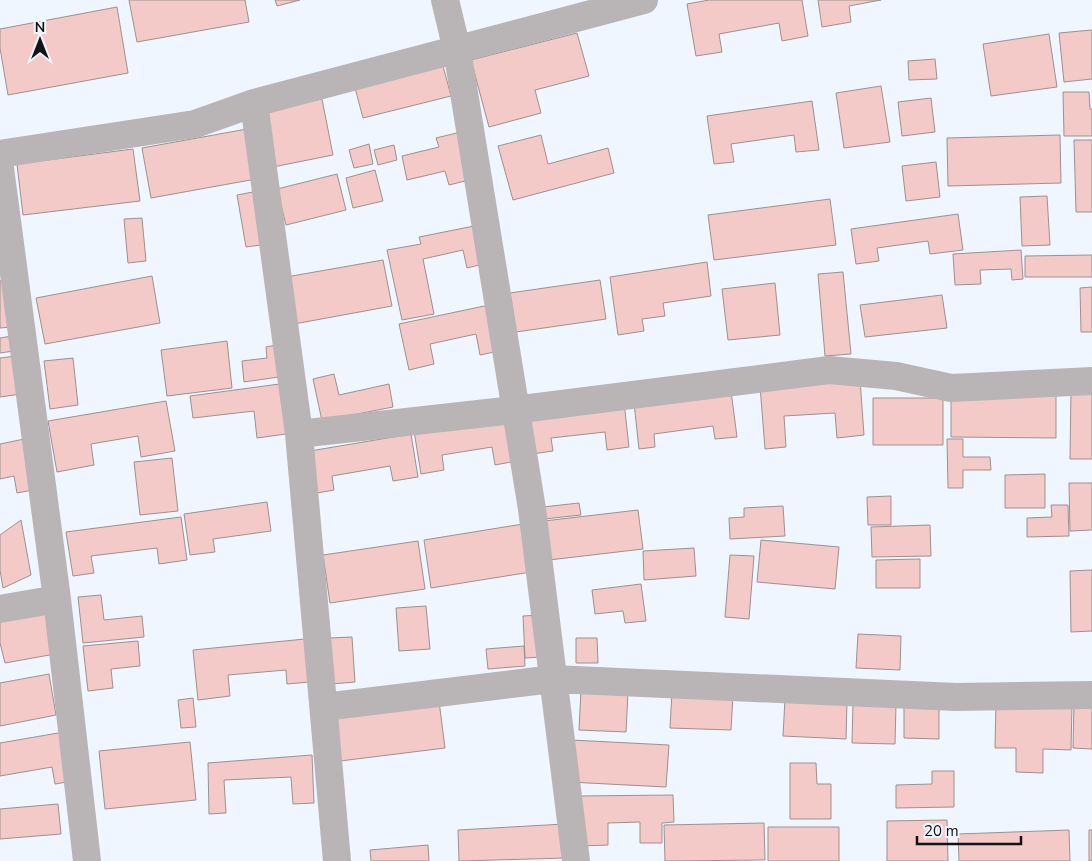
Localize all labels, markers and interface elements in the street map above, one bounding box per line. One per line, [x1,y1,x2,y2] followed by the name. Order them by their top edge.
[15,15,65,65] north arrow
[35,18,45,37] text: N
[917,814,1021,846] scale bar
[924,821,959,841] text: 20 m

